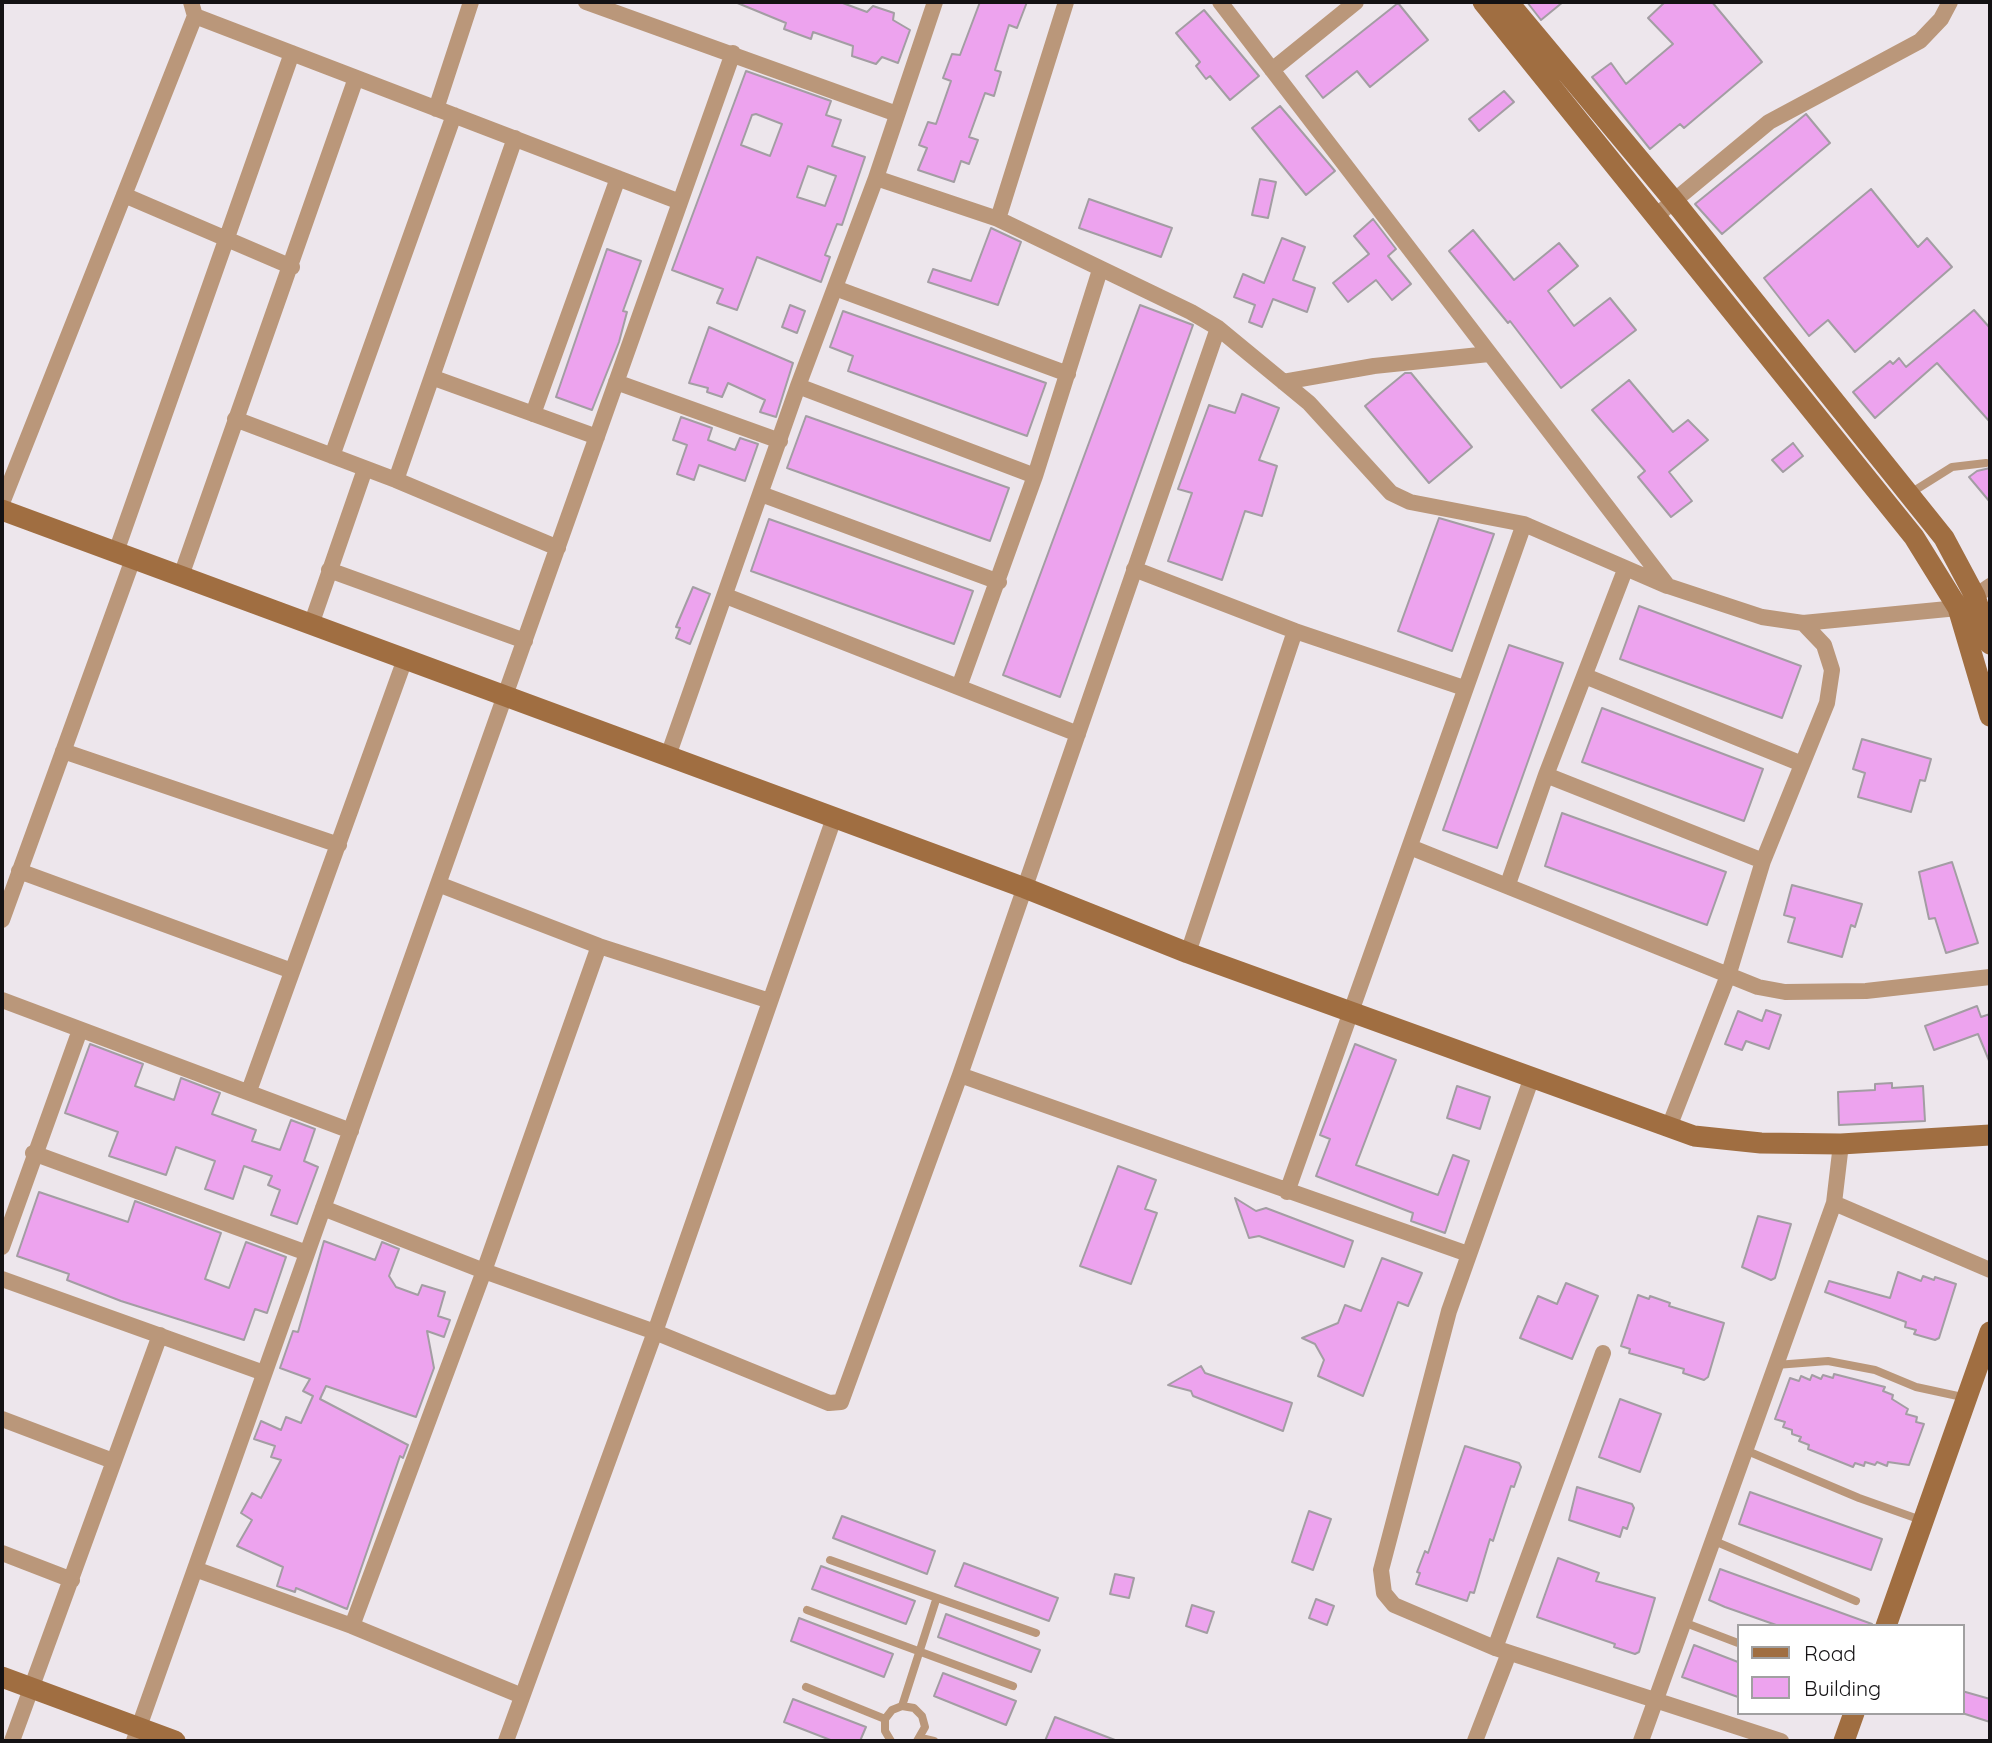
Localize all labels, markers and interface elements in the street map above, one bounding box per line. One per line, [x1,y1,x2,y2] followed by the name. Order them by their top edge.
[1736,1624,1964,1715] legend
[1804,1640,1856,1666] text: Road
[1804,1675,1881,1701] text: Building

